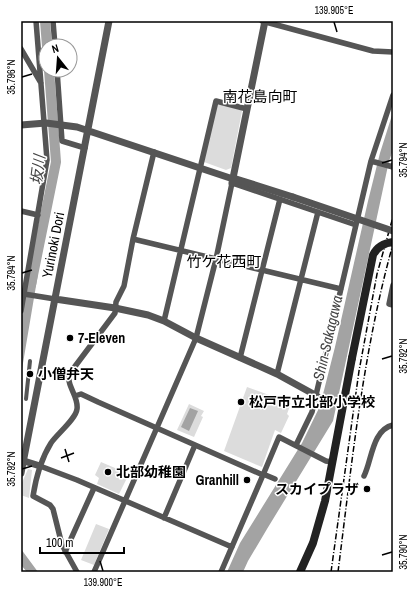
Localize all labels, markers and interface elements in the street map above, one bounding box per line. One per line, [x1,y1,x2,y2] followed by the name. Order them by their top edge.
[314,4,354,17] text: 139.905°E
[38,38,78,78] north arrow
[50,41,60,56] text: N
[5,59,18,95] text: 35.796°N
[222,86,298,107] district label: 南花島向町
[397,142,410,178] text: 35.794°N
[25,152,50,186] water label: 坂川
[38,210,68,280] street label: Yurinoki Dori
[186,251,262,272] district label: 竹ケ花西町
[5,255,18,291] text: 35.794°N
[308,293,348,383] water label: Shin-Sakagawa
[78,329,125,347] place label: 7-Eleven
[65,333,75,343] marker: 7-Eleven
[397,338,410,374] text: 35.792°N
[38,365,94,383] place label: 小僧弁天
[25,369,35,379] marker: 小僧弁天
[249,393,375,411] place label: 松戸市立北部小学校
[236,397,246,407] marker: 松戸市立北部小学校
[5,451,18,487] text: 35.792°N
[116,463,186,481] place label: 北部幼稚園
[103,467,113,477] marker: 北部幼稚園
[196,471,239,489] place label: Granhill
[242,475,252,485] marker: Granhill
[275,480,359,498] place label: スカイプラザ
[362,484,372,494] marker: スカイプラザ
[40,529,124,555] scale bar
[397,534,410,570] text: 35.790°N
[46,535,73,551] text: 100 m
[83,576,123,589] text: 139.900°E

